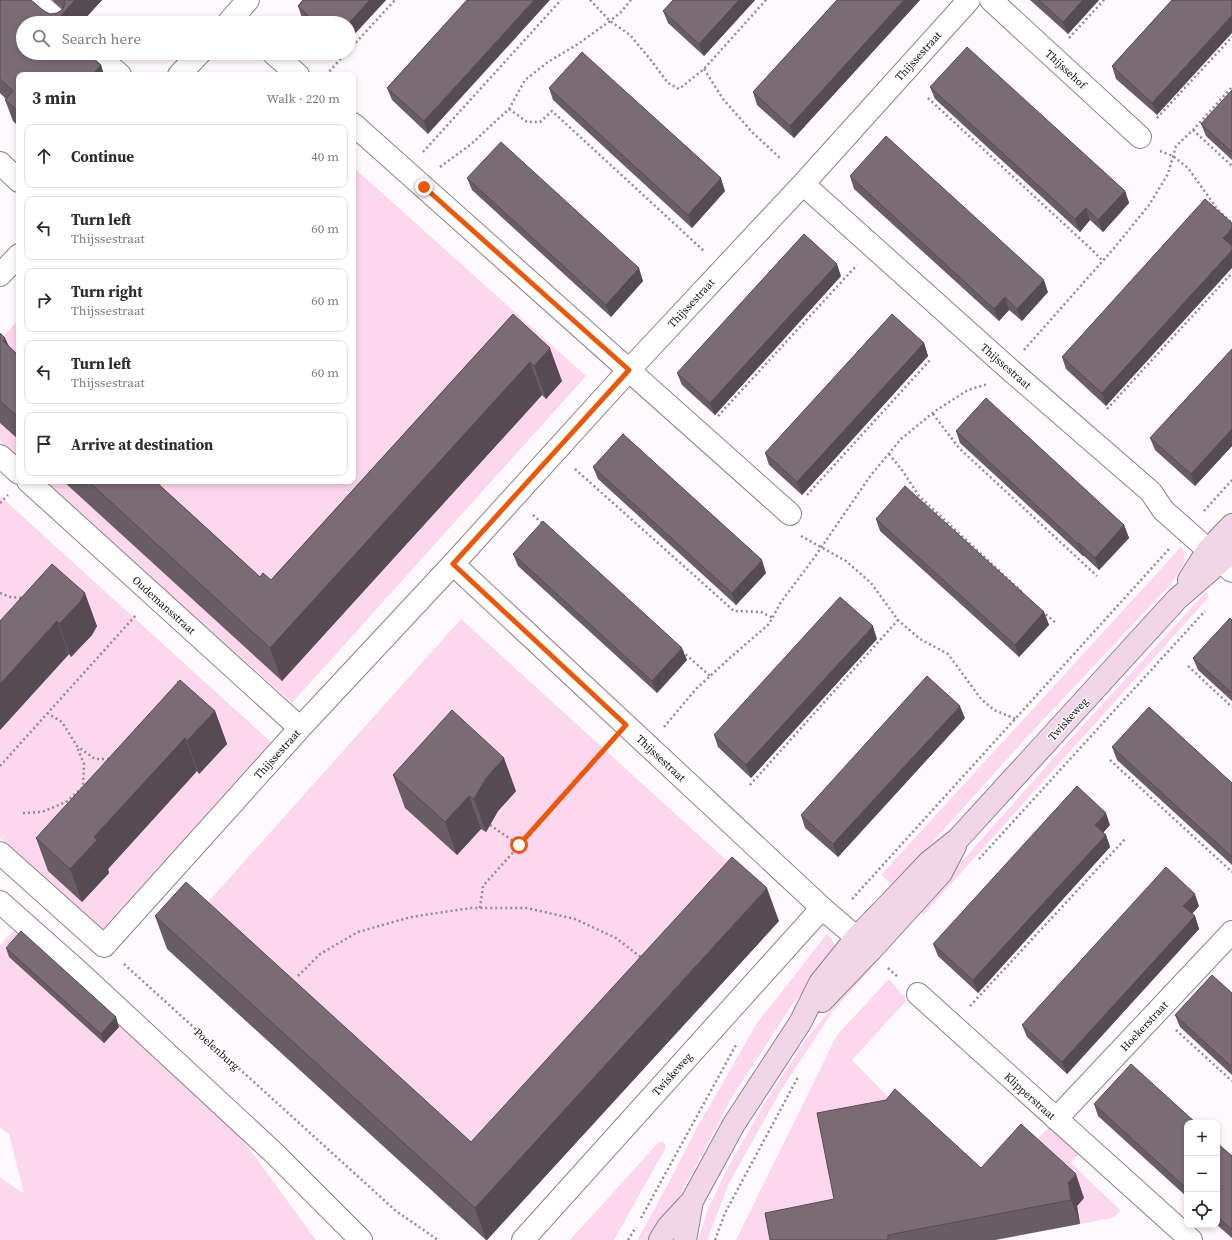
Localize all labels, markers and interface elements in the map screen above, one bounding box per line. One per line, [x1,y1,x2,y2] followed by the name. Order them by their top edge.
[16,16,356,60] search box
[30,27,52,49] icon: search
[62,28,141,49] text: Search here
[892,28,945,85] street label: Thijssestraat
[1042,46,1090,93] street label: Thijssehof
[32,86,76,110] text: 3 min
[267,90,340,107] text: Walk · 220 m
[33,145,55,167] icon: ahead
[71,146,134,167] text: Continue
[311,148,339,165] text: 40 m
[415,178,433,196] route end
[71,209,131,230] text: Turn left
[33,217,55,239] icon: left
[311,220,339,237] text: 60 m
[71,230,145,247] text: Thijssestraat
[665,275,718,331] street label: Thijssestraat
[71,281,143,302] text: Turn right
[33,289,55,311] icon: right
[311,292,339,309] text: 60 m
[71,302,145,319] text: Thijssestraat
[977,340,1034,393] street label: Thijssestraat
[71,353,131,374] text: Turn left
[33,361,55,383] icon: left
[311,364,339,381] text: 60 m
[71,374,145,391] text: Thijssestraat
[33,433,55,455] icon: arrive
[71,434,213,455] text: Arrive at destination
[129,573,199,638] street label: Oudemansstraat
[1045,694,1092,744] street label: Twiskeweg
[251,726,304,783] street label: Thijssestraat
[633,732,689,785] street label: Thijssestraat
[510,836,528,854] route start
[1117,998,1172,1055] street label: Hoekerstraat
[191,1025,243,1074] street label: Poelenburg
[649,1049,696,1099] street label: Twiskeweg
[1001,1069,1059,1124] street label: Klipperstraat
[1184,1120,1220,1228] map controls
[1184,1120,1220,1156] button: +
[1184,1156,1220,1192] button: −
[1184,1192,1220,1228] button: locate

